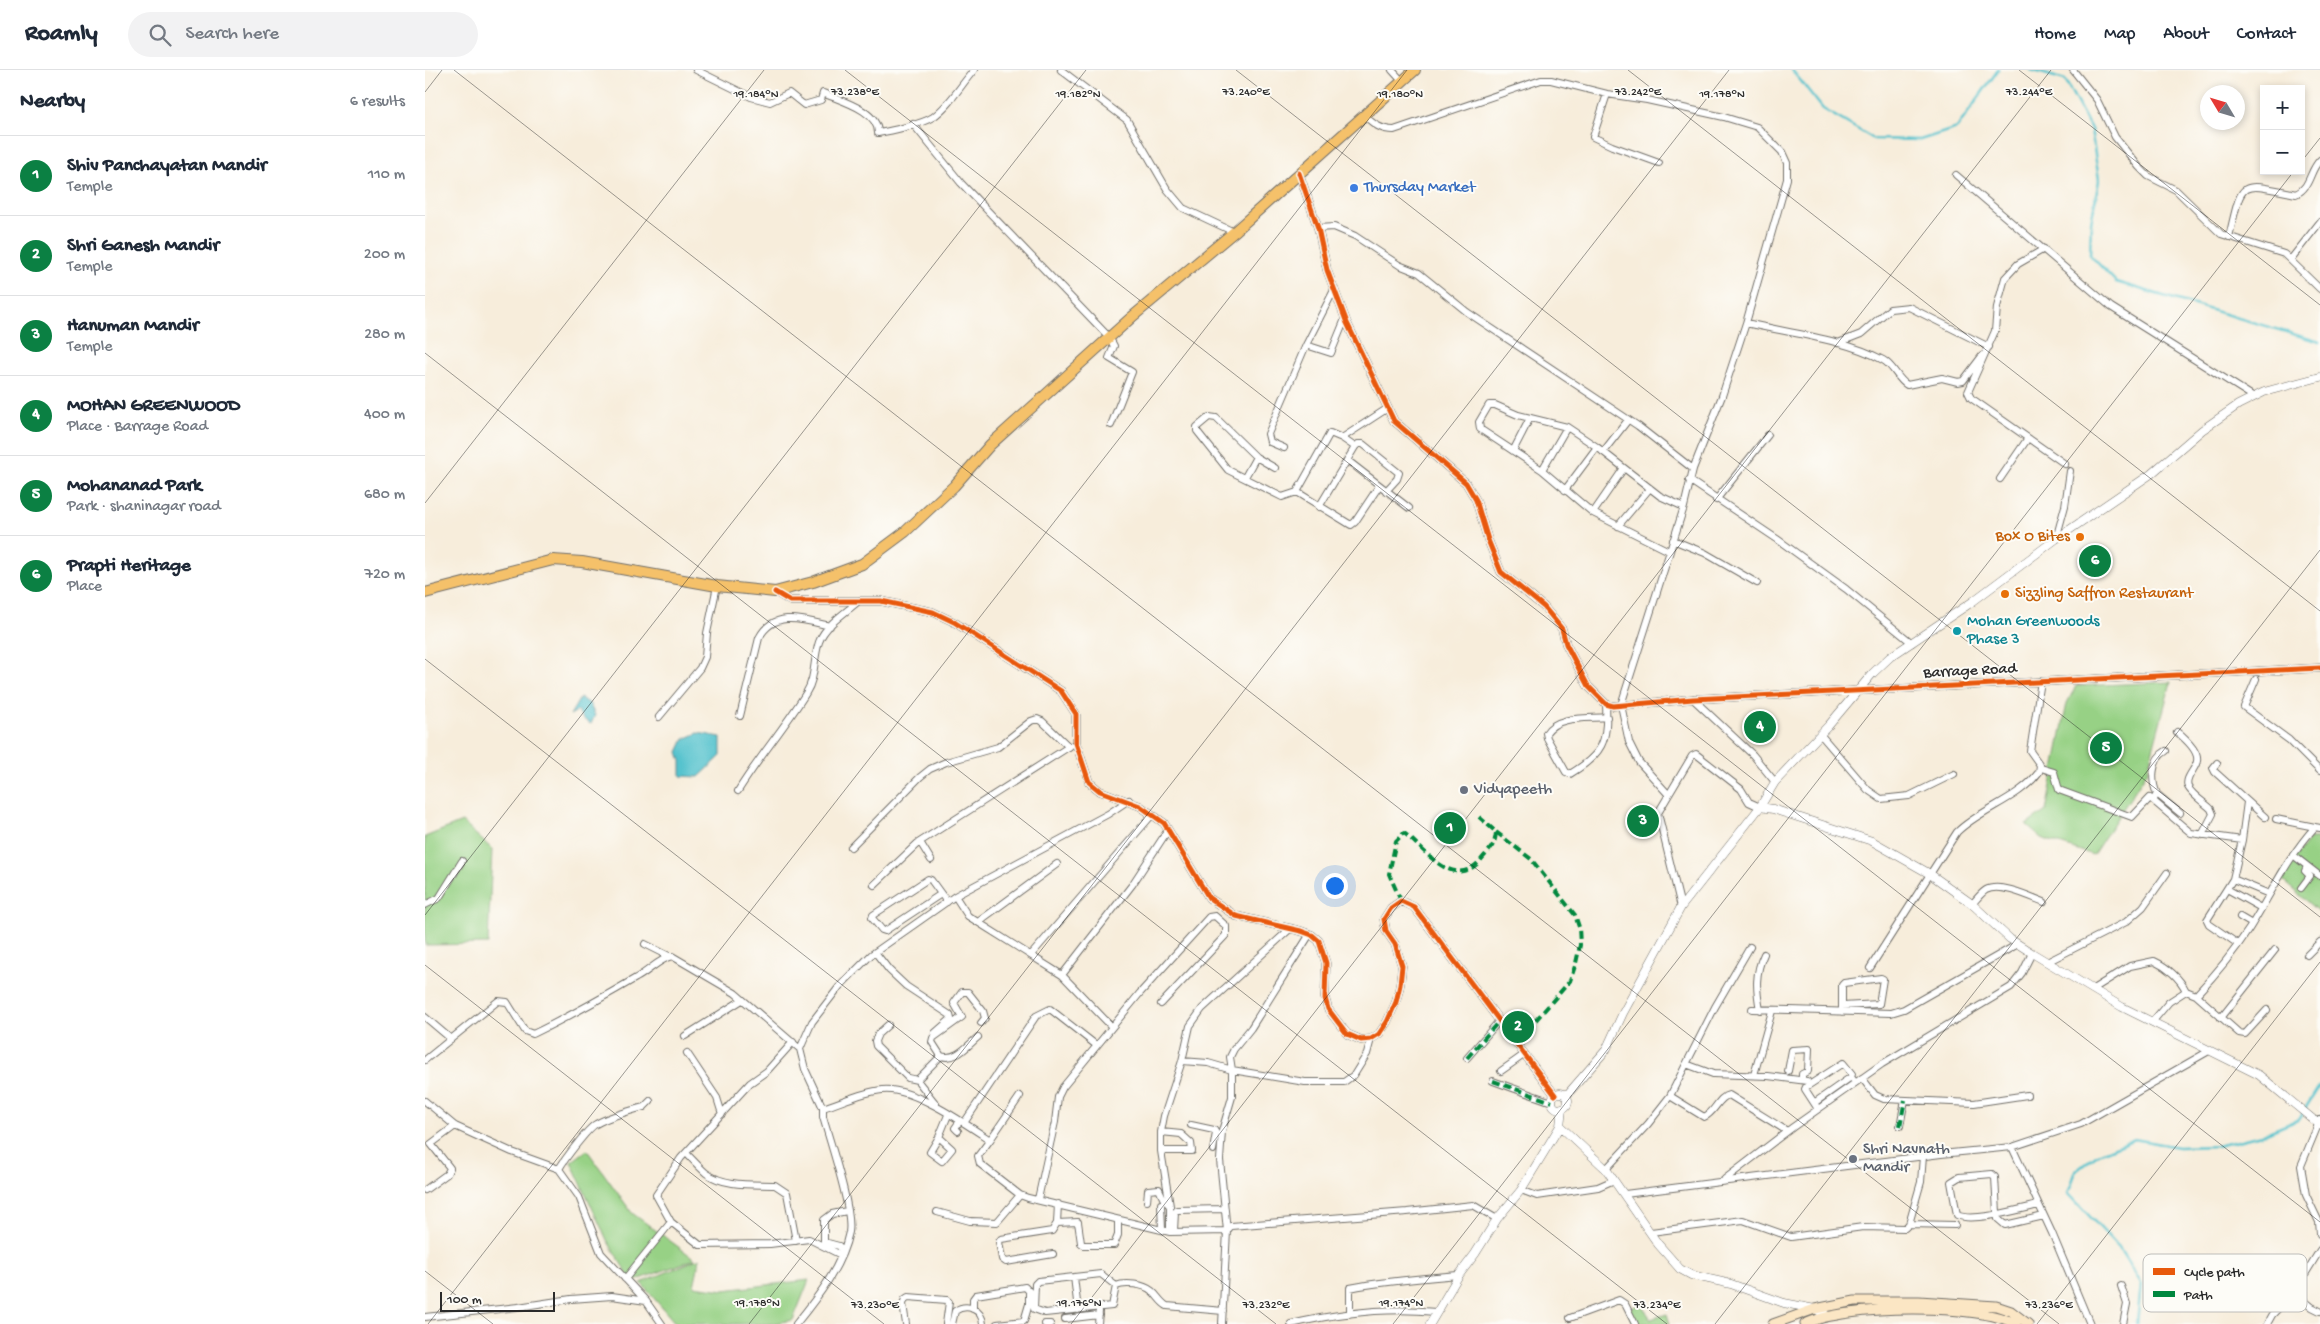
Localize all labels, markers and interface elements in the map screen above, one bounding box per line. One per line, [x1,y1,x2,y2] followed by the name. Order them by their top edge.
[128,12,478,57] search box
[25,20,98,49] text: Roamly
[146,21,174,49] icon: search
[186,23,279,46] text: Search here
[2034,24,2076,45] text: Home
[2104,24,2135,45] text: Map
[2163,24,2209,45] text: About
[2237,24,2295,45] text: Contact
[2200,85,2245,130] north arrow
[2260,85,2305,175] map controls
[2260,85,2305,130] button: +
[830,86,879,100] text: 73.238°E
[1221,86,1270,100] text: 73.240°E
[1614,86,1662,100] text: 73.242°E
[2005,86,2053,100] text: 73.244°E
[733,88,779,102] text: 19.184°N
[1054,88,1101,102] text: 19.182°N
[1376,88,1423,102] text: 19.180°N
[1698,88,1745,102] text: 19.178°N
[20,90,85,115] text: Nearby
[350,93,405,112] text: 6 results
[2260,130,2305,175] button: −
[67,155,267,178] text: Shiv Panchayatan Mandir
[33,166,39,185] text: 1
[368,166,405,185] text: 110 m
[67,178,112,197] text: Temple
[1363,179,1477,198] place label: Thursday Market
[1348,182,1360,194] marker: Thursday Market
[67,235,219,258] text: Shri Ganesh Mandir
[32,246,40,265] text: 2
[364,246,405,265] text: 200 m
[67,258,112,277] text: Temple
[67,315,199,338] text: Hanuman Mandir
[32,326,40,345] text: 3
[364,326,405,345] text: 280 m
[67,338,112,357] text: Temple
[67,395,240,418] text: MOHAN GREENWOOD
[32,406,40,425] text: 4
[364,406,405,425] text: 400 m
[67,418,208,437] text: Place · Barrage Road
[67,475,202,498] text: Mohananad Park
[32,486,40,505] text: 5
[364,486,405,505] text: 680 m
[67,498,221,517] text: Park · shaninagar road
[1995,528,2071,547] place label: Box O Bites
[2074,531,2086,543] marker: Box O Bites
[2079,542,2111,580] pin: 6
[67,555,191,578] text: Prapti Heritage
[32,566,40,585] text: 6
[365,566,405,585] text: 720 m
[67,578,102,597] text: Place
[2015,585,2195,604] place label: Sizzling Saffron Restaurant
[1999,588,2011,600] marker: Sizzling Saffron Restaurant
[1966,613,2101,650] place label: Mohan Greenwoods Phase 3
[1951,625,1963,637] marker: Mohan Greenwoods Phase 3
[1922,660,2019,684] street label: Barrage Road
[1744,708,1776,746] pin: 4
[2090,729,2122,767] pin: 5
[1473,781,1552,800] place label: Vidyapeeth
[1458,784,1470,796] marker: Vidyapeeth
[1627,802,1659,840] pin: 3
[1434,809,1466,847] pin: 1
[1322,873,1348,899] your location
[1502,1008,1534,1046] pin: 2
[1863,1141,1950,1178] place label: Shri Navnath Mandir
[1847,1153,1859,1165] marker: Shri Navnath Mandir
[2143,1254,2307,1312] legend
[2184,1265,2245,1282] text: Cycle path
[2183,1288,2213,1305] text: Path
[440,1289,555,1312] scale bar
[447,1292,482,1309] text: 100 m
[733,1297,780,1311] text: 19.178°N
[1055,1297,1102,1311] text: 19.176°N
[1378,1297,1423,1311] text: 19.174°N
[850,1299,900,1313] text: 73.230°E
[1241,1299,1290,1313] text: 73.232°E
[1633,1299,1681,1313] text: 73.234°E
[2024,1299,2073,1313] text: 73.236°E

